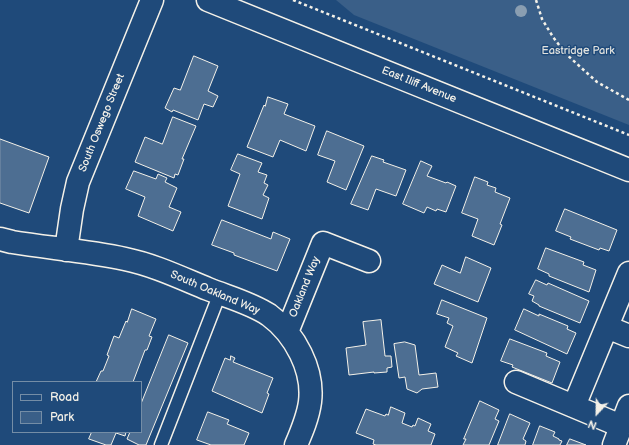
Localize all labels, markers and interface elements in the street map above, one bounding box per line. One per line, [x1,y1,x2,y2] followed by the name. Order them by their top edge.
[541,44,615,58] park label: Eastridge Park
[380,64,458,106] street label: East Iliff Avenue
[76,72,128,174] street label: South Oswego Street
[287,255,323,319] street label: Oakland Way
[168,268,262,318] street label: South Oakland Way
[12,381,142,433] legend
[50,390,79,405] text: Road
[577,393,617,433] north arrow
[50,410,74,425] text: Park
[586,417,599,432] text: N

